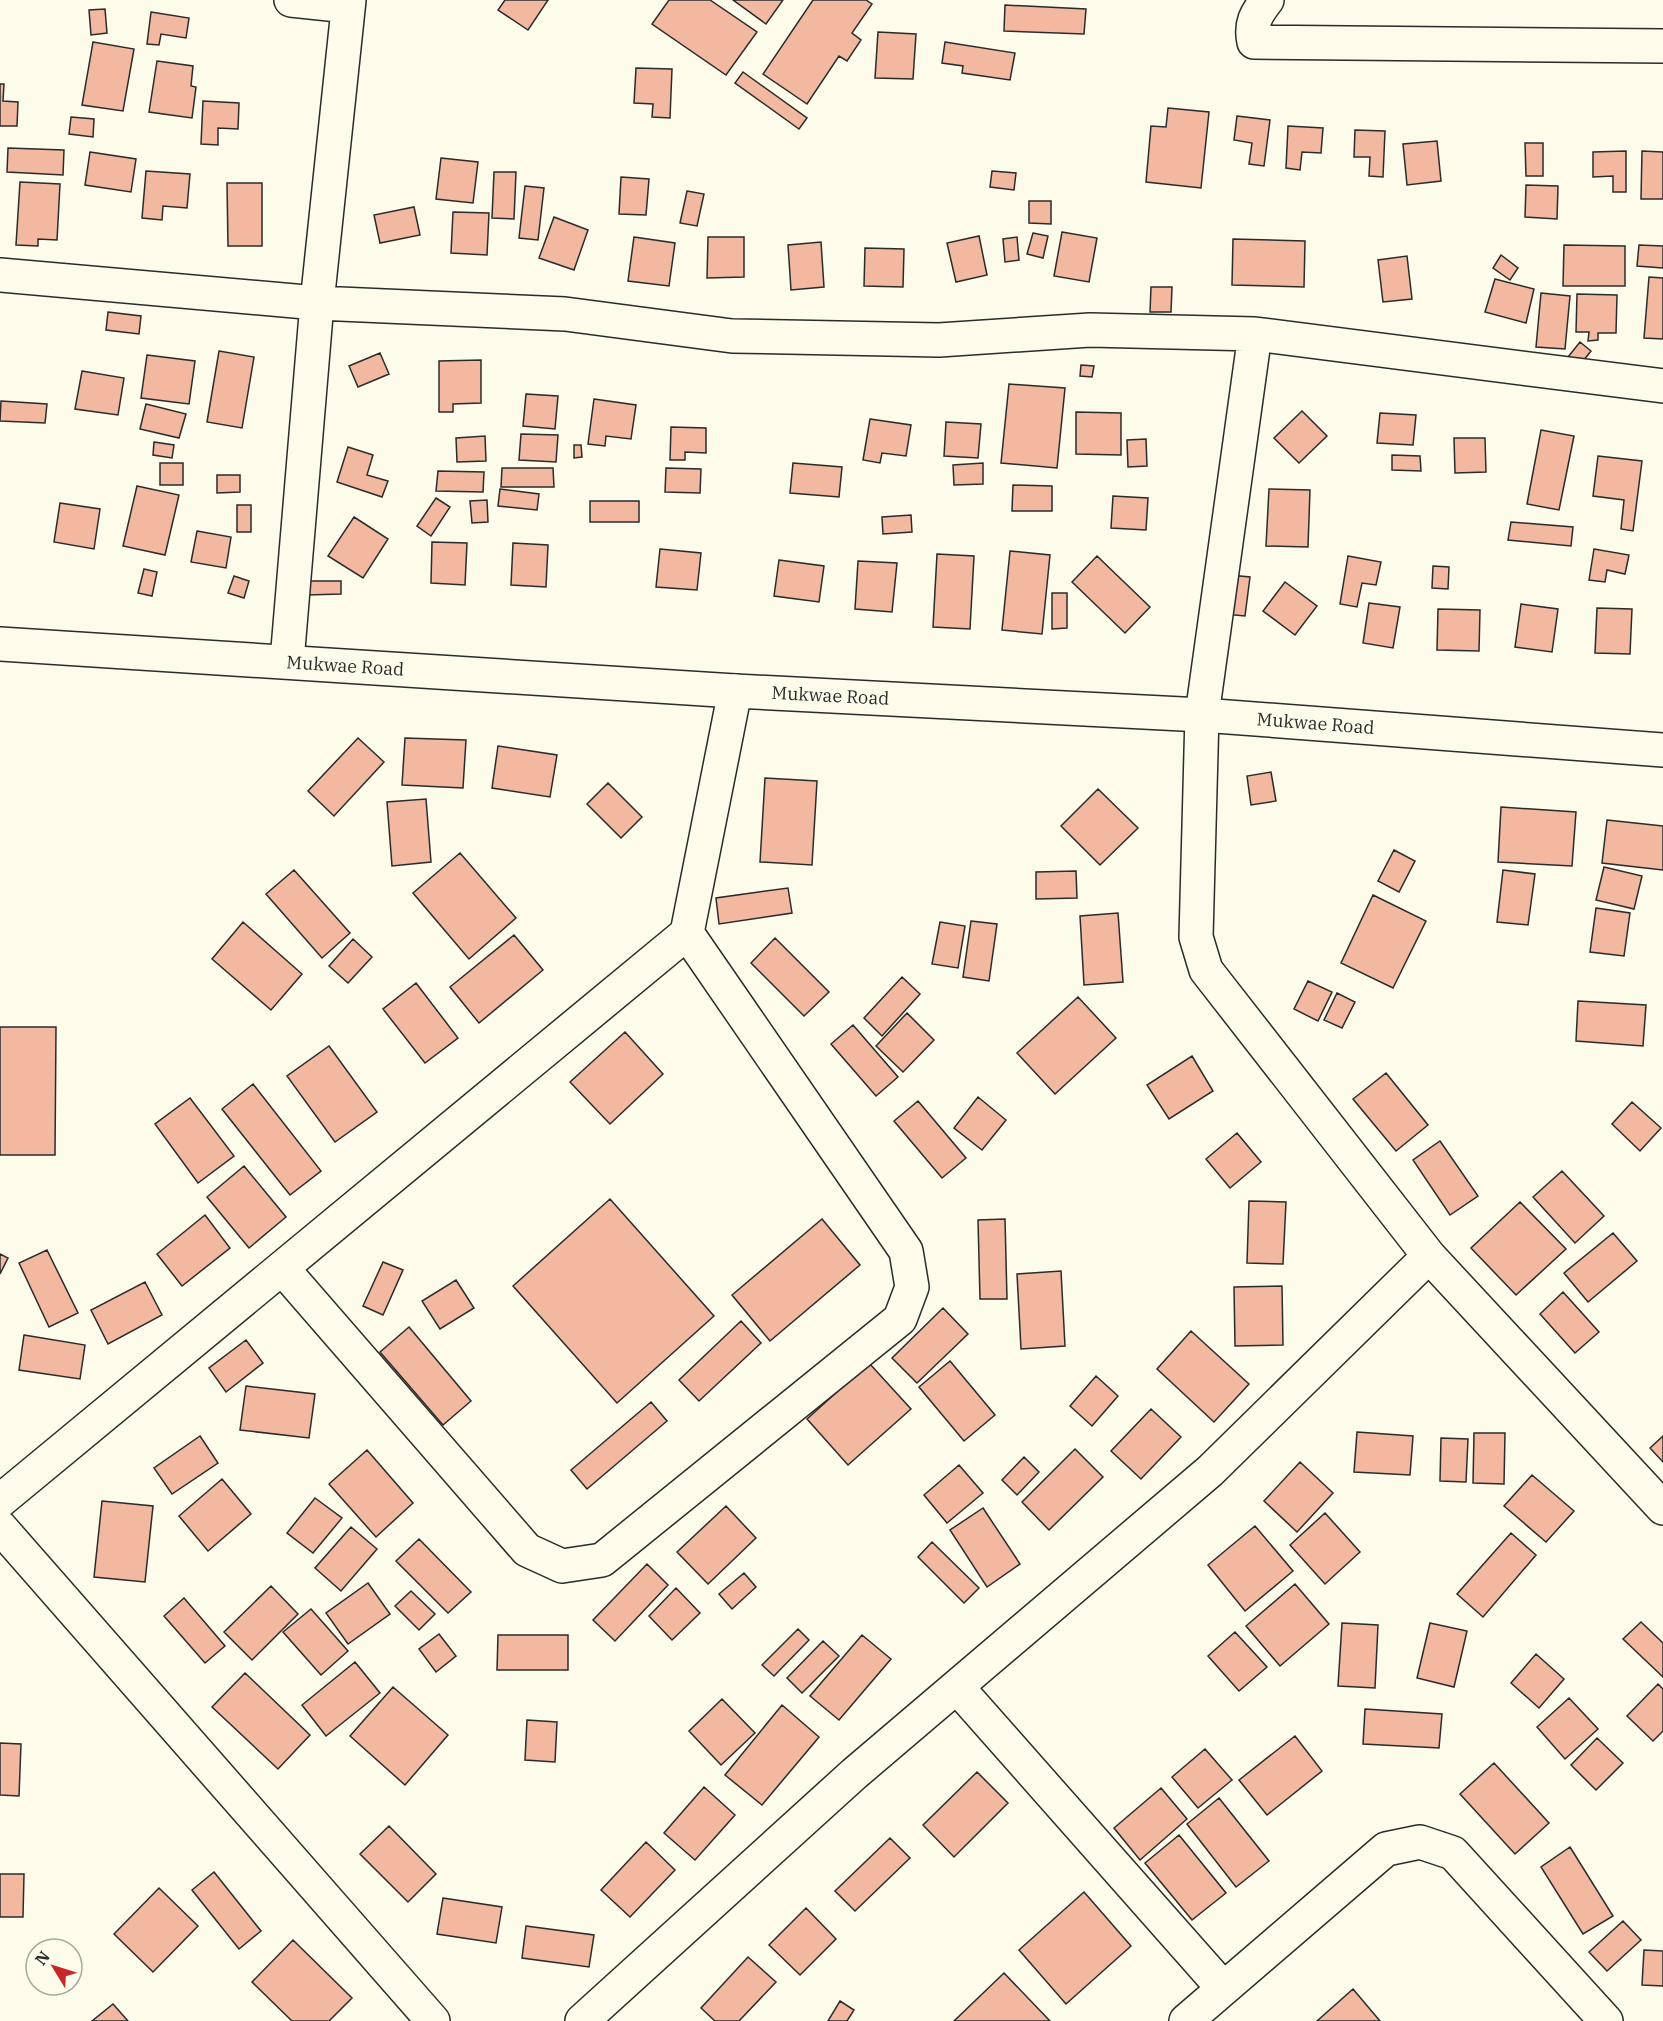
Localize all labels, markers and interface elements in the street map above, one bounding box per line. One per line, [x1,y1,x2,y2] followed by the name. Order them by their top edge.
[286,650,405,681] street label: Mukwae Road
[771,681,890,710] street label: Mukwae Road
[1256,707,1375,739] street label: Mukwae Road
[24,1937,84,1997] north arrow
[30,1947,54,1969] text: N

